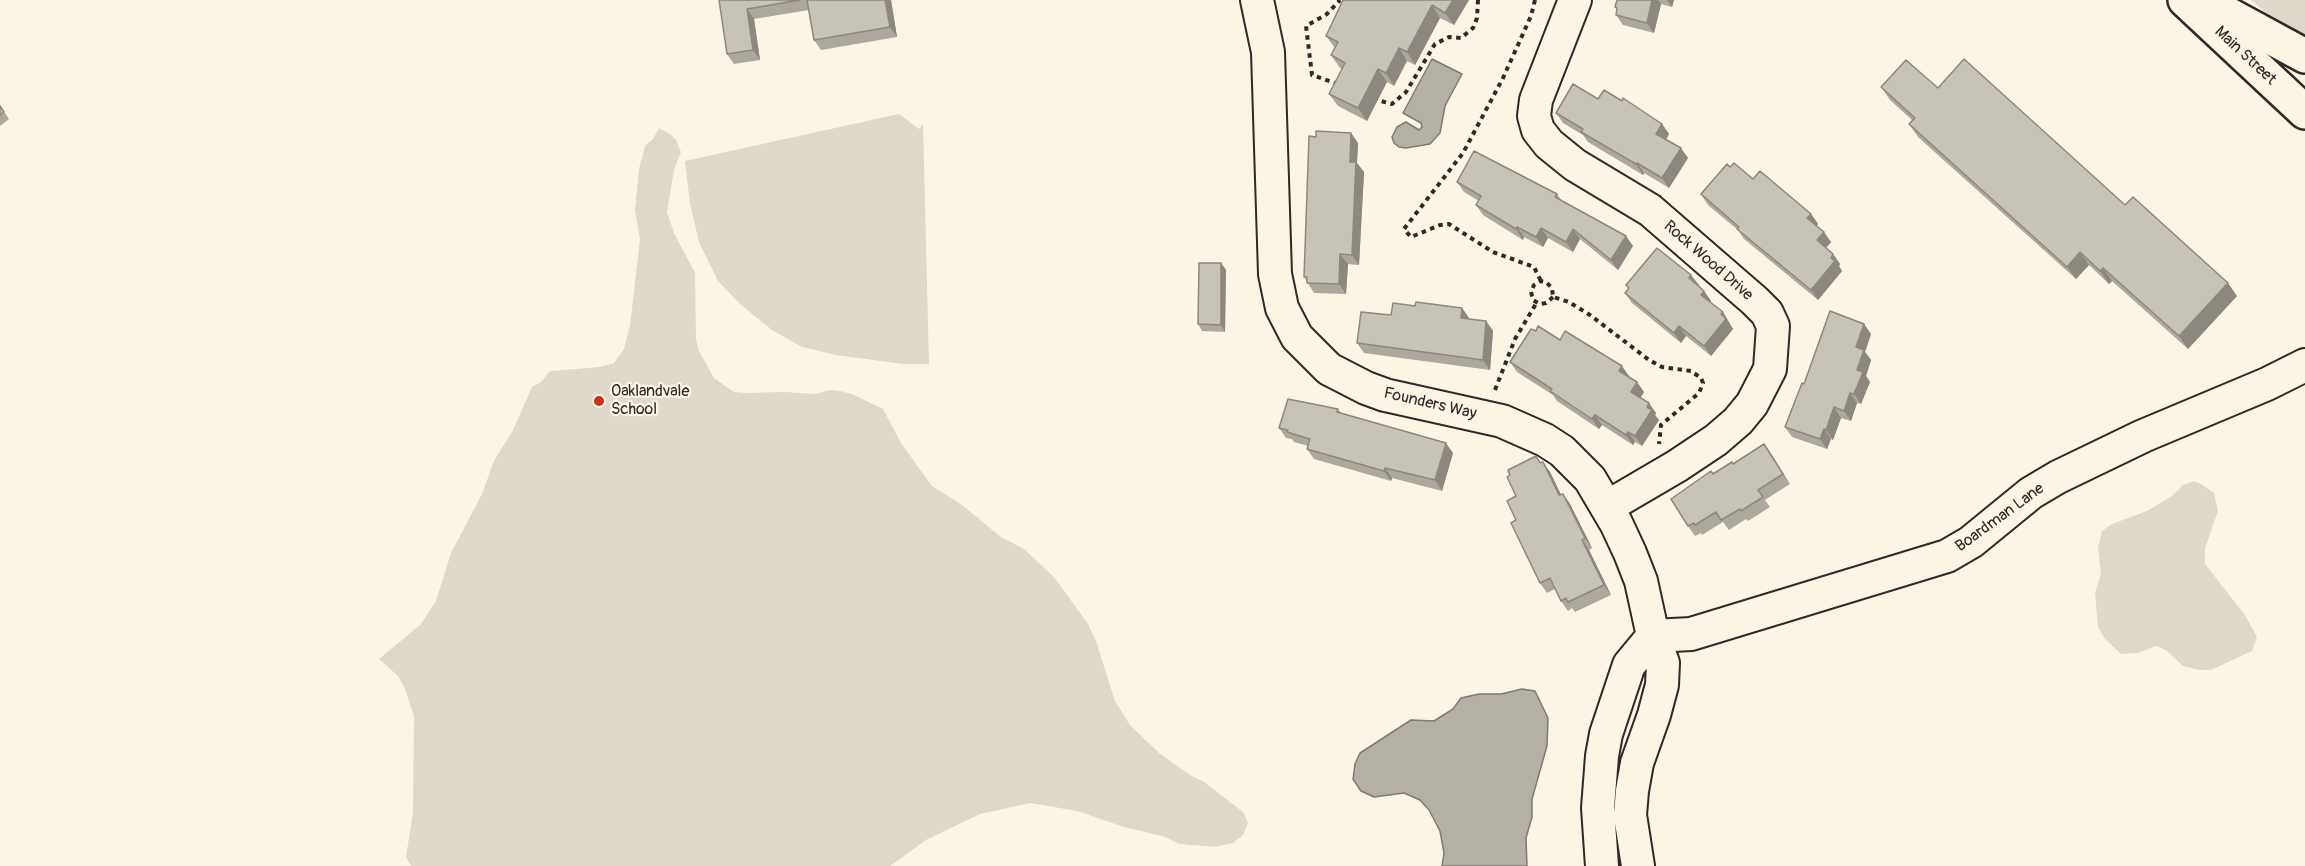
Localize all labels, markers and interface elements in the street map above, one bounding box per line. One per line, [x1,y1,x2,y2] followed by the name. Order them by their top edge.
[2210,23,2280,89] street label: Main Street
[1659,217,1757,305] street label: Rock Wood Drive
[611,382,689,420] place label: Oaklandvale School
[1382,384,1478,424] street label: Founders Way
[592,394,606,408] marker: Oaklandvale School
[1952,479,2048,557] street label: Boardman Lane

